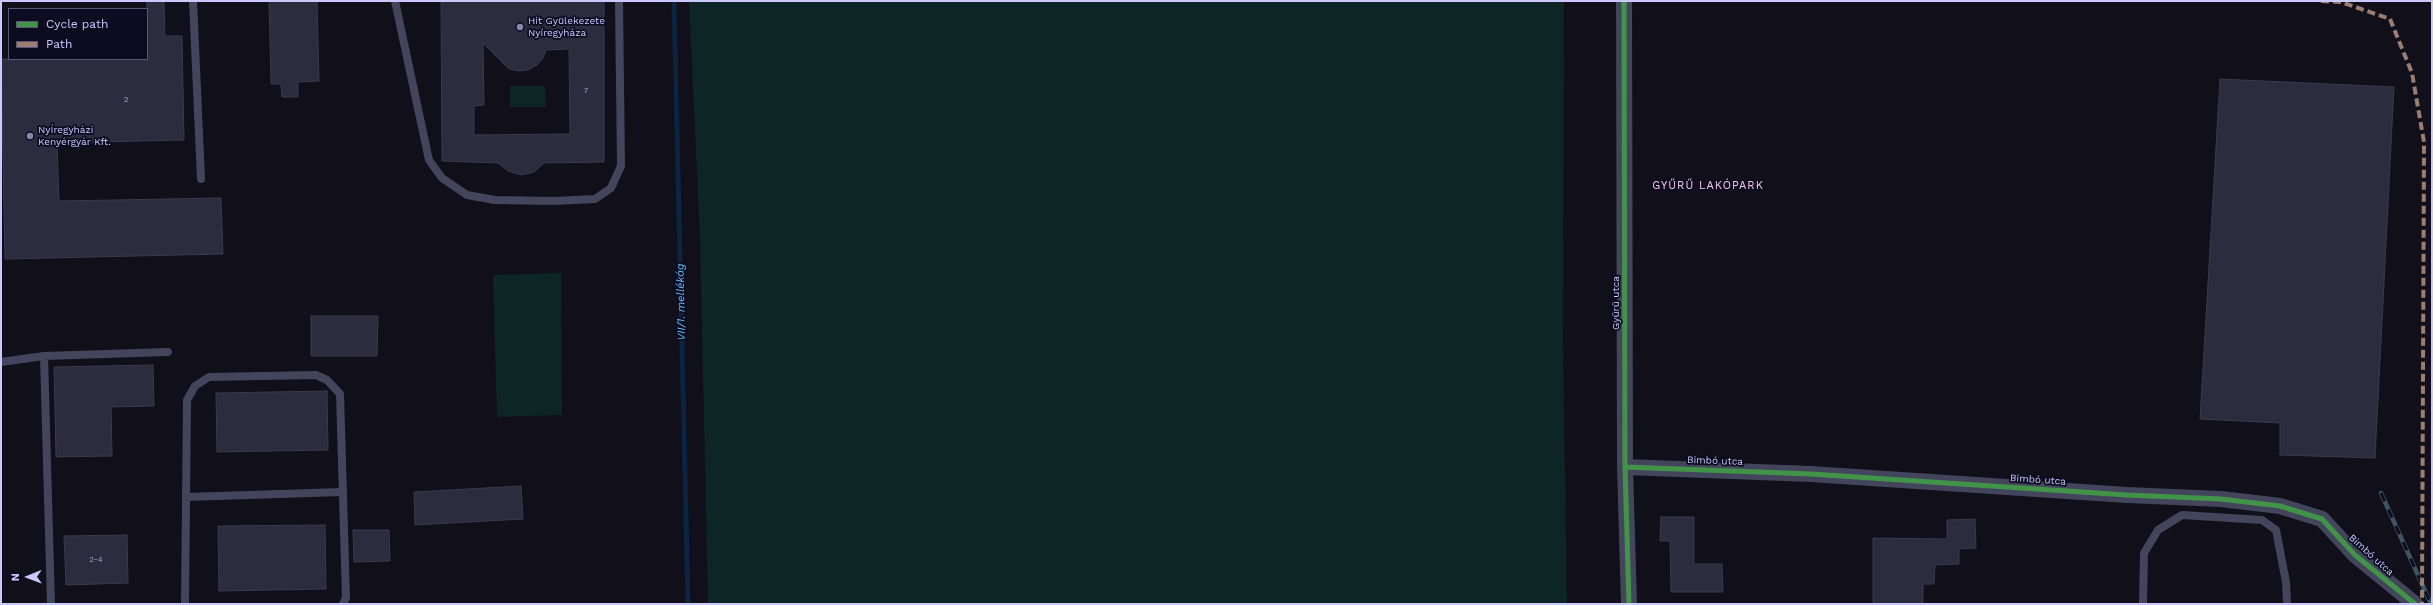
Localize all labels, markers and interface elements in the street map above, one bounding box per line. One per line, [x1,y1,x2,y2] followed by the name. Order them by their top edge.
[8,8,148,60] legend
[528,15,605,38] place label: Hit Gyülekezete Nyíregyháza
[46,17,108,31] text: Cycle path
[515,22,525,32] marker: Hit Gyülekezete Nyíregyháza
[46,37,72,51] text: Path
[584,86,588,96] house number: 7
[124,95,128,105] house number: 2
[38,124,111,148] place label: NyÍregyházi Kenyérgyár Kft.
[25,131,35,141] marker: NyÍregyházi Kenyérgyár Kft.
[1652,179,1764,193] district label: GYŰRŰ LAKÓPARK
[674,263,688,341] water label: VII/1. mellékág
[1610,276,1622,330] street label: Gyűrű utca
[1687,454,1743,468] street label: Bimbó utca
[2010,472,2066,488] street label: Bimbó utca
[2346,532,2396,578] street label: Bimbó utca
[89,555,103,565] house number: 2-4
[8,557,48,597] north arrow
[9,573,22,581] text: N

